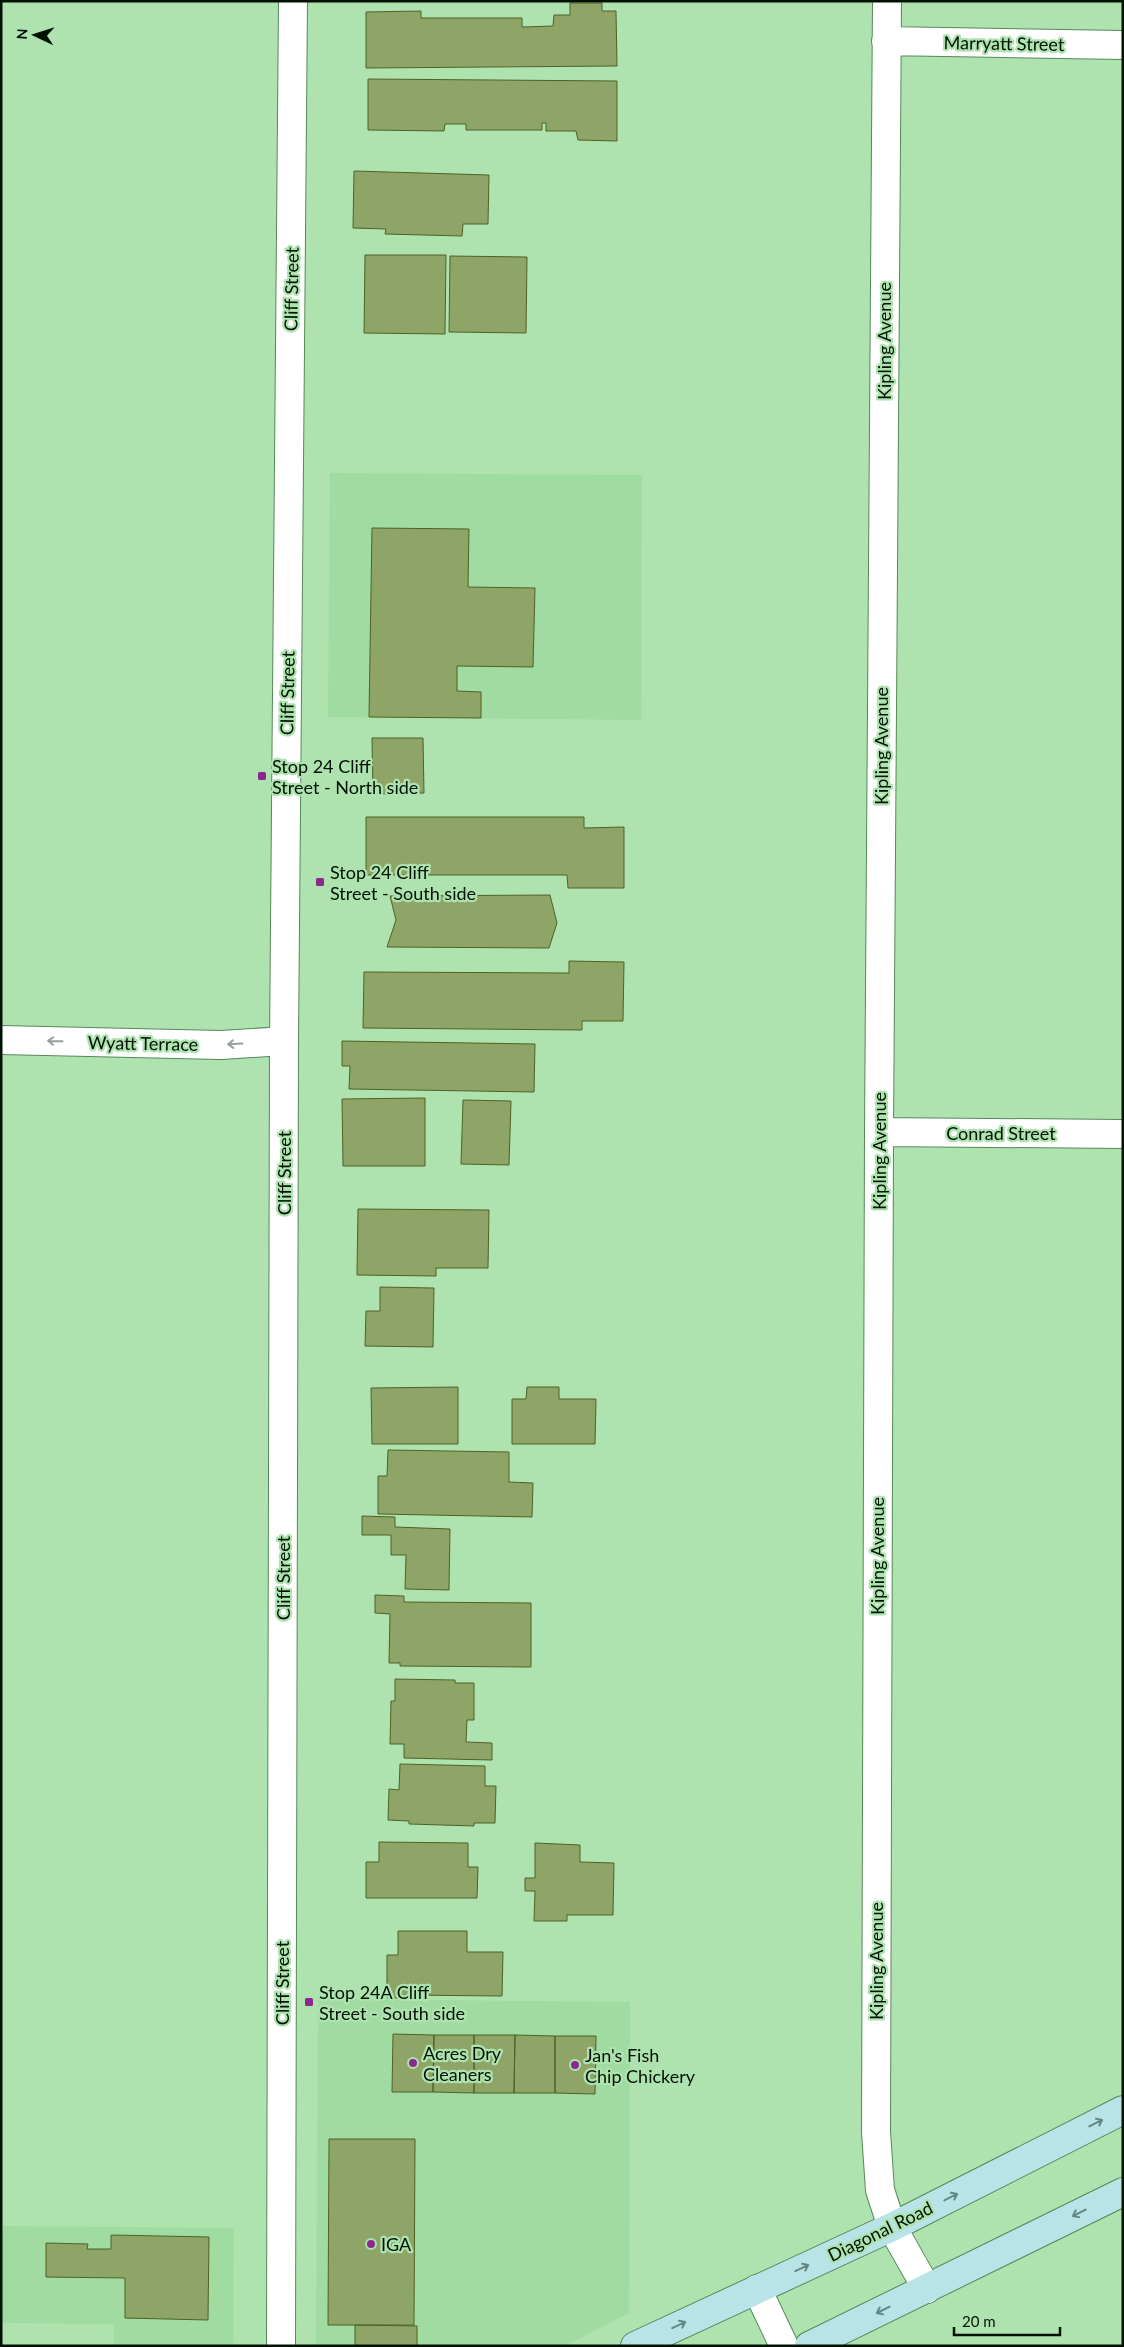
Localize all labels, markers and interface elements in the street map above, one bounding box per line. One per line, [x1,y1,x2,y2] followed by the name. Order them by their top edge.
[10,10,60,60] north arrow
[13,28,30,40] text: N
[943,31,1065,55] street label: Marryatt Street
[279,246,303,331] street label: Cliff Street
[873,282,895,400] street label: Kipling Avenue
[275,650,299,735] street label: Cliff Street
[870,687,892,805] street label: Kipling Avenue
[272,755,418,798] place label: Stop 24 Cliff Street - North side
[256,770,268,782] marker: Stop 24 Cliff Street - North side
[330,861,476,904] place label: Stop 24 Cliff Street - South side
[314,876,326,888] marker: Stop 24 Cliff Street - South side
[88,1031,198,1055] street label: Wyatt Terrace
[48,1036,64,1046] one-way arrow
[228,1039,244,1048] one-way arrow
[868,1092,890,1210] street label: Kipling Avenue
[946,1122,1056,1144] street label: Conrad Street
[273,1130,295,1215] street label: Cliff Street
[866,1497,888,1615] street label: Kipling Avenue
[272,1535,294,1620] street label: Cliff Street
[865,1902,887,2020] street label: Kipling Avenue
[271,1940,293,2025] street label: Cliff Street
[319,1981,465,2024] place label: Stop 24A Cliff Street - South side
[303,1996,315,2008] marker: Stop 24A Cliff Street - South side
[423,2042,502,2085] place label: Acres Dry Cleaners
[585,2044,696,2087] place label: Jan's Fish Chip Chickery
[407,2057,419,2069] marker: Acres Dry Cleaners
[569,2059,581,2071] marker: Jan's Fish Chip Chickery
[1088,2118,1103,2128] one-way arrow
[943,2192,958,2201] one-way arrow
[824,2196,936,2266] street label: Diagonal Road
[1072,2209,1087,2218] one-way arrow
[381,2233,412,2255] place label: IGA
[365,2238,377,2250] marker: IGA
[794,2263,809,2273] one-way arrow
[954,2304,1060,2336] scale bar
[876,2306,891,2316] one-way arrow
[962,2312,996,2330] text: 20 m
[671,2320,686,2329] one-way arrow

